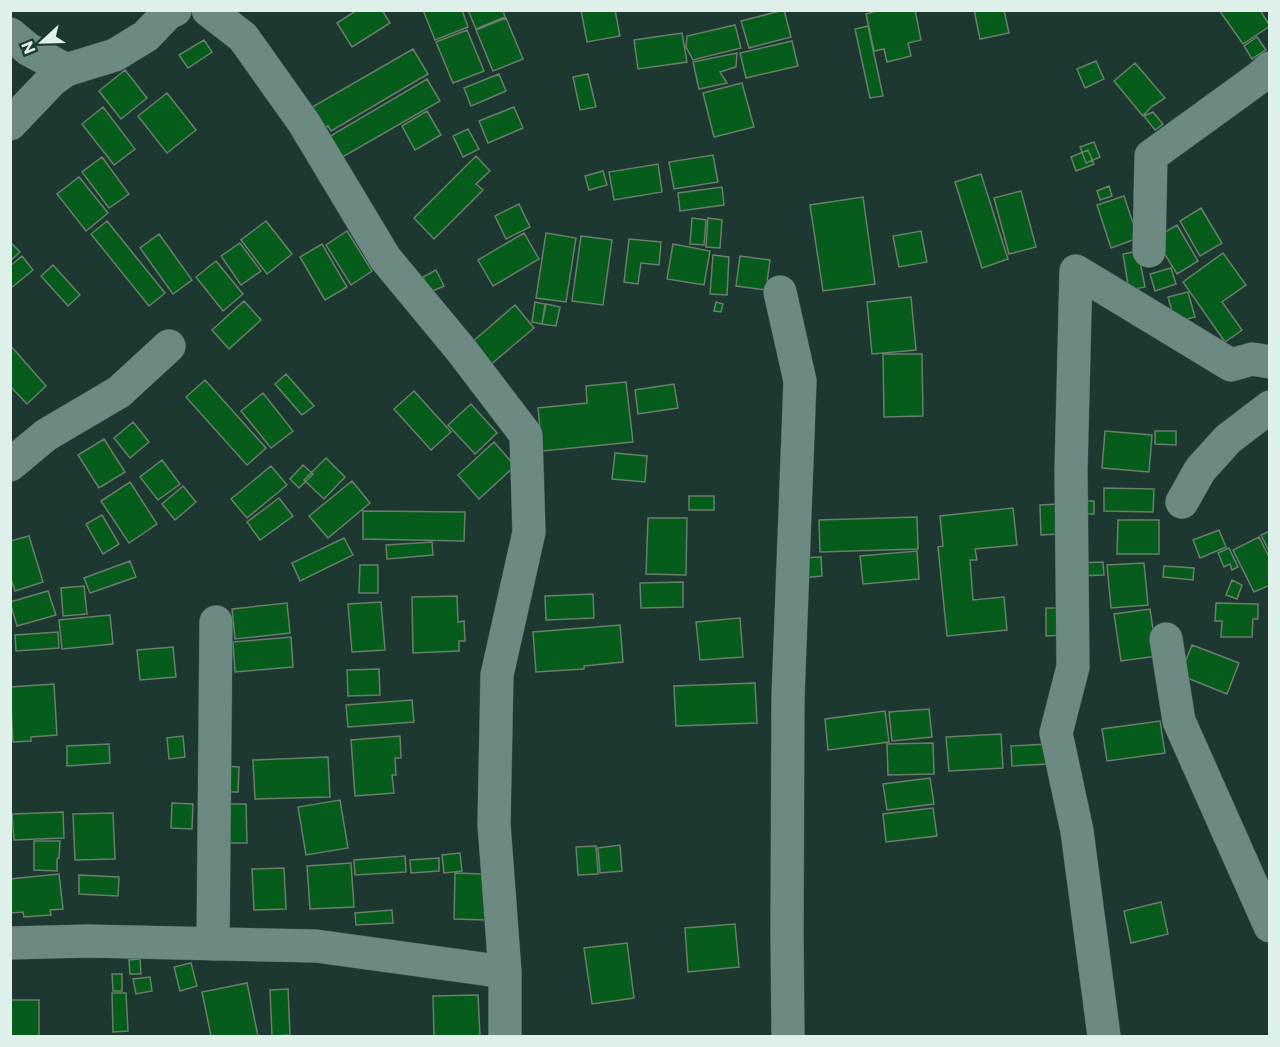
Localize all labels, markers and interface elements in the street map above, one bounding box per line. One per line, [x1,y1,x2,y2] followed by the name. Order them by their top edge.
[12,12,72,72] north arrow
[17,39,39,57] text: N

